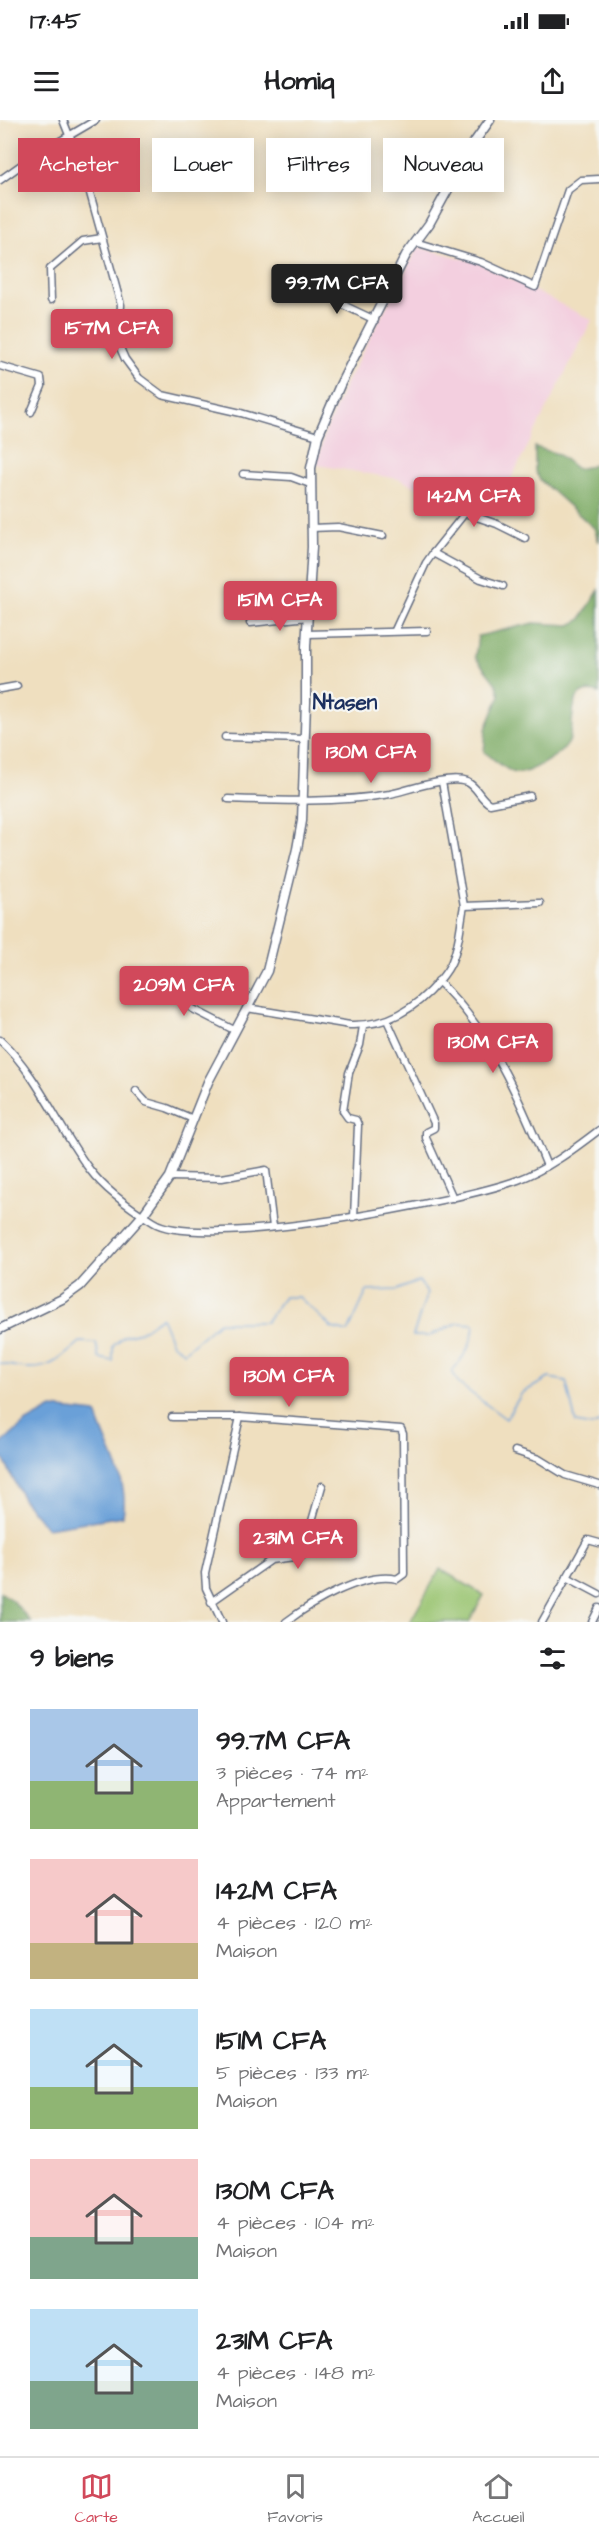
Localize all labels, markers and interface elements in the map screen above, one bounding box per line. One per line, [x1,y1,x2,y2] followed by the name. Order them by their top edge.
[30,6,81,37] text: 17:45
[264,62,335,100] text: Homiq
[30,65,63,98] icon: menu
[536,65,569,98] icon: share
[18,138,140,192] chip: Acheter
[152,138,254,192] chip: Louer
[266,138,371,192] chip: Filtres
[383,138,504,192] chip: Nouveau
[268,264,406,315] pin: 99.7M CFA
[285,269,389,297] text: 99.7M CFA
[50,309,174,360] pin: 157M CFA
[65,314,159,342] text: 157M CFA
[412,477,536,528] pin: 142M CFA
[428,482,521,510] text: 142M CFA
[218,581,342,632] pin: 151M CFA
[238,586,322,614] text: 151M CFA
[313,688,378,717] district label: Ntasen
[309,733,433,784] pin: 130M CFA
[326,738,416,766] text: 130M CFA
[122,966,246,1017] pin: 209M CFA
[134,971,234,999] text: 209M CFA
[431,1023,555,1074] pin: 130M CFA
[448,1028,538,1056] text: 130M CFA
[227,1357,351,1408] pin: 130M CFA
[244,1362,334,1390] text: 130M CFA
[236,1519,360,1570] pin: 231M CFA
[253,1524,343,1552] text: 231M CFA
[30,1640,114,1676] text: 9 biens
[536,1642,569,1675] icon: filters
[216,1723,350,1759] text: 99.7M CFA
[78,1733,150,1805] icon: home
[216,1759,369,1787] text: 3 pièces · 74 m²
[216,1787,336,1815] text: Appartement
[216,1873,337,1909] text: 142M CFA
[78,1883,150,1955] icon: home
[216,1909,373,1937] text: 4 pièces · 120 m²
[216,1937,277,1965] text: Maison
[216,2023,326,2059] text: 151M CFA
[78,2033,150,2105] icon: home
[216,2059,369,2087] text: 5 pièces · 133 m²
[216,2087,277,2115] text: Maison
[216,2173,334,2209] text: 130M CFA
[78,2183,150,2255] icon: home
[216,2209,375,2237] text: 4 pièces · 104 m²
[216,2237,277,2265] text: Maison
[216,2323,332,2359] text: 231M CFA
[78,2333,150,2405] icon: home
[216,2359,375,2387] text: 4 pièces · 148 m²
[216,2387,277,2415] text: Maison
[75,2470,118,2528] tab: Carte
[267,2470,323,2528] tab: Favoris
[472,2470,524,2528] tab: Accueil

